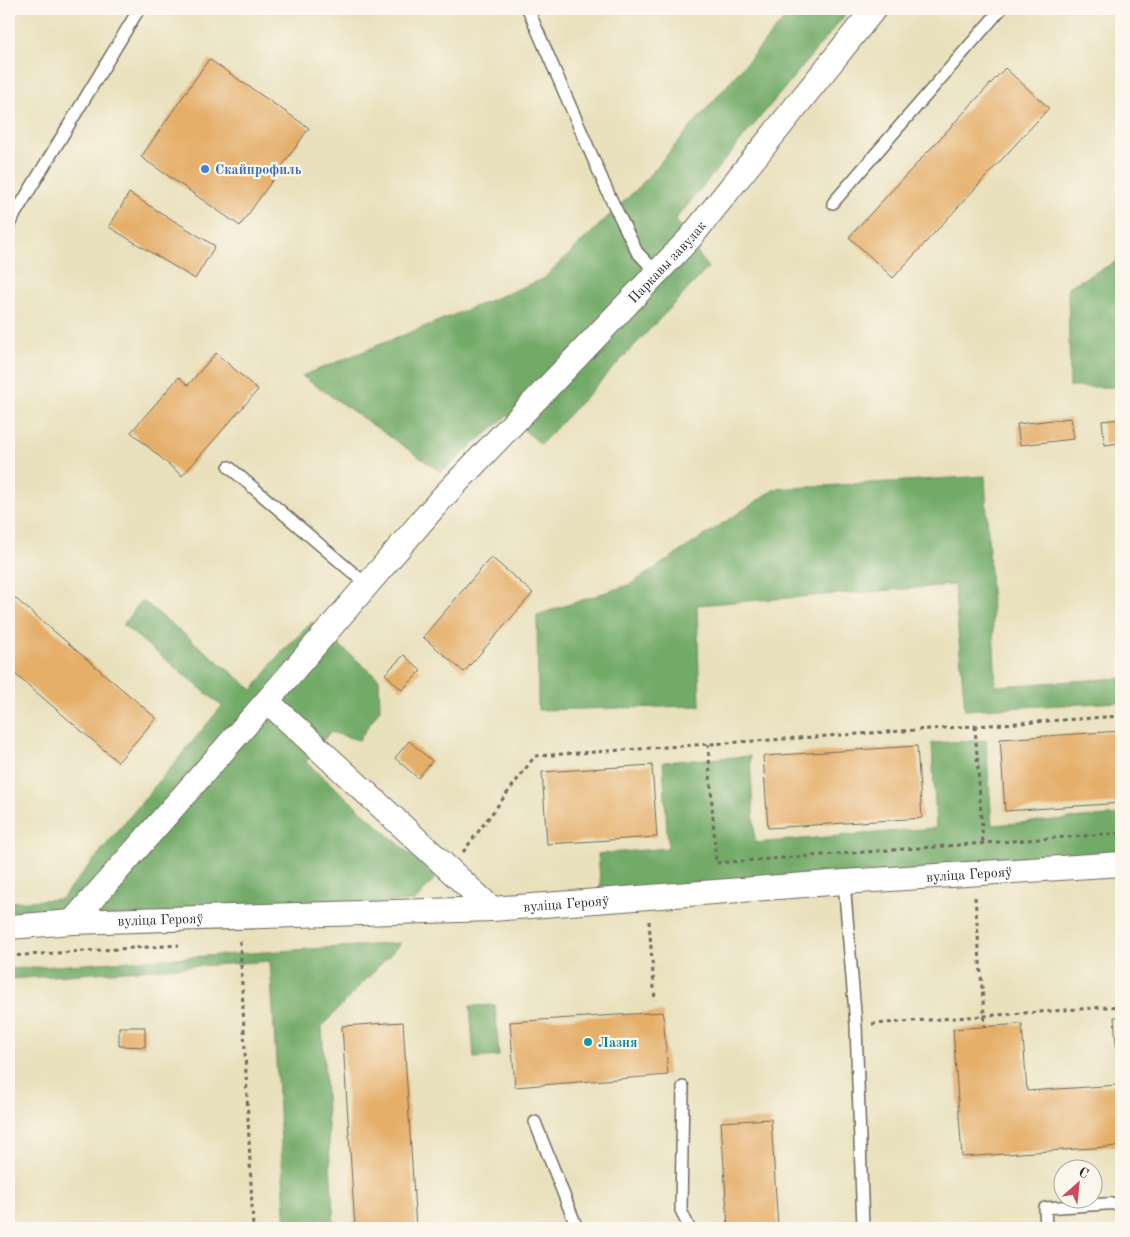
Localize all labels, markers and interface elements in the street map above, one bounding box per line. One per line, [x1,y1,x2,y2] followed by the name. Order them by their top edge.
[199,163,211,175] marker: Скайпрофиль
[215,163,302,178] place label: Скайпрофиль
[626,219,709,306] street label: Паркавы завулак
[926,865,1013,885] street label: вуліца Герояў
[523,894,611,915] street label: вуліца Герояў
[117,912,205,929] street label: вуліца Герояў
[582,1036,594,1048] marker: Лазня
[598,1036,637,1050] place label: Лазня
[1052,1160,1102,1210] north arrow
[1076,1165,1091,1182] text: С

